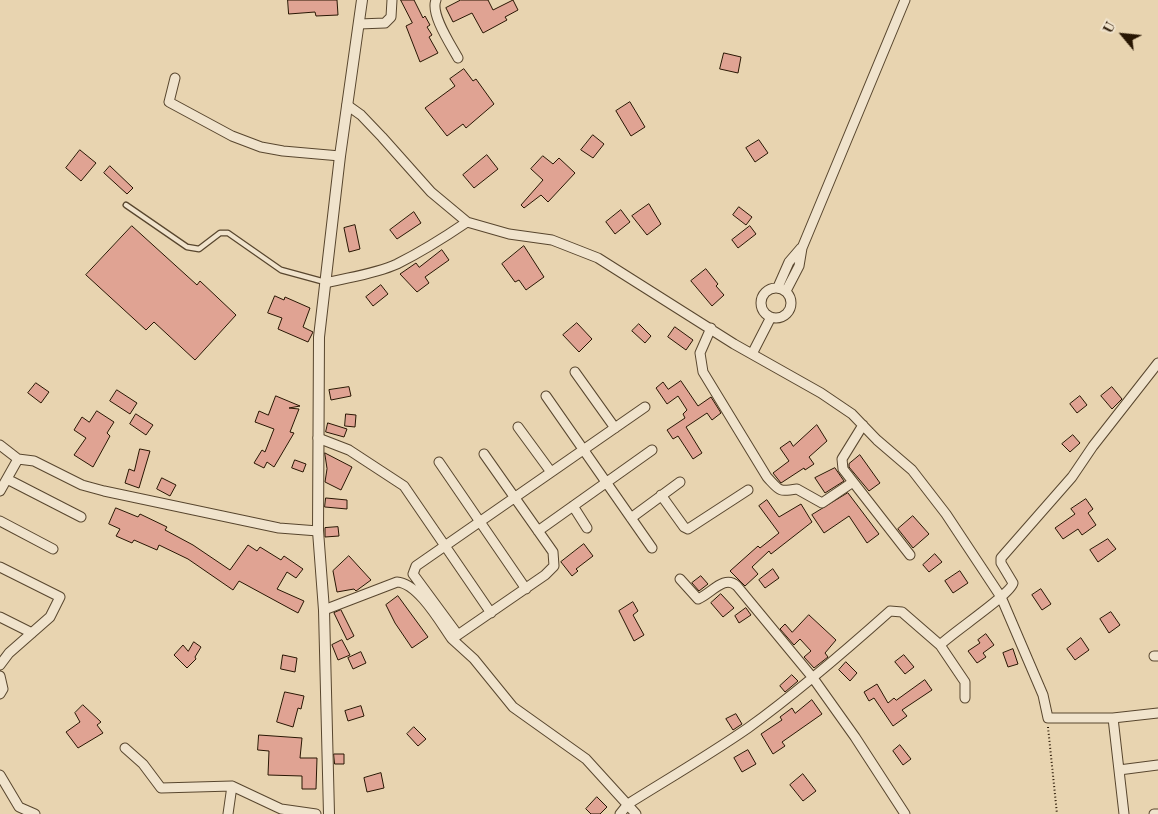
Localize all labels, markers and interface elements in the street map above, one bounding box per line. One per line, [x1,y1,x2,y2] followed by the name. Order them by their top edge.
[1098,10,1148,60] north arrow
[1101,20,1119,36] text: U

